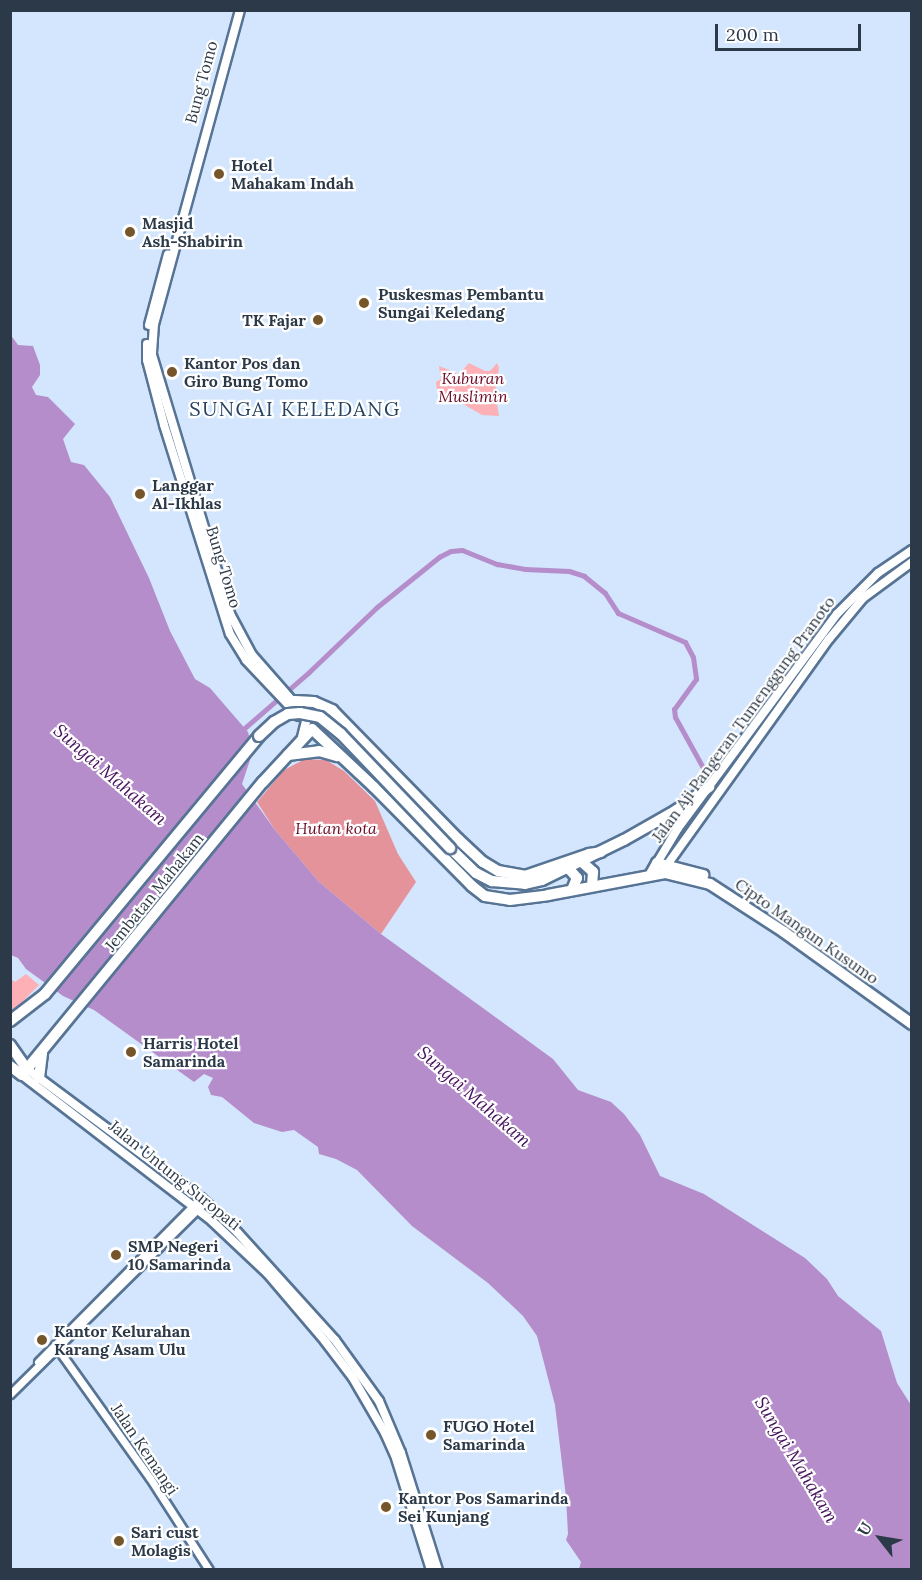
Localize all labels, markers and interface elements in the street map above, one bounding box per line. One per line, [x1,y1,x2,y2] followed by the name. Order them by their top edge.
[718,12,864,50] scale bar
[726,23,779,46] text: 200 m
[181,39,221,125] street label: Bung Tomo
[231,155,354,193] place label: Hotel Mahakam Indah
[212,167,226,181] marker: Hotel Mahakam Indah
[142,213,243,251] place label: Masjid Ash-Shabirin
[123,225,137,239] marker: Masjid Ash-Shabirin
[378,284,544,322] place label: Puskesmas Pembantu Sungai Keledang
[355,294,373,312] marker: Puskesmas Pembantu Sungai Keledang
[242,310,306,330] place label: TK Fajar
[311,313,325,327] marker: TK Fajar
[184,353,308,391] place label: Kantor Pos dan Giro Bung Tomo
[165,365,179,379] marker: Kantor Pos dan Giro Bung Tomo
[438,368,508,406] park label: Kuburan Muslimin
[189,396,401,420] district label: SUNGAI KELEDANG
[152,475,221,513] place label: Langgar Al-Ikhlas
[133,487,147,501] marker: Langgar Al-Ikhlas
[202,524,246,610] street label: Bung Tomo
[647,592,839,846] street label: Jalan Aji Pangeran Tumenggung Pranoto
[49,720,171,830] water label: Sungai Mahakam
[295,818,377,838] park label: Hutan kota
[100,829,208,955] street label: Jembatan Mahakam
[731,874,883,988] street label: Cipto Mangun Kusumo
[143,1033,238,1071] place label: Harris Hotel Samarinda
[413,1042,535,1152] water label: Sungai Mahakam
[124,1045,138,1059] marker: Harris Hotel Samarinda
[105,1116,245,1234] street label: Jalan Untung Suropati
[128,1236,231,1274] place label: SMP Negeri 10 Samarinda
[109,1248,123,1262] marker: SMP Negeri 10 Samarinda
[54,1321,190,1359] place label: Kantor Kelurahan Karang Asam Ulu
[35,1333,49,1347] marker: Kantor Kelurahan Karang Asam Ulu
[750,1393,842,1527] water label: Sungai Mahakam
[107,1400,183,1498] street label: Jalan Kemangi
[443,1416,535,1454] place label: FUGO Hotel Samarinda
[424,1428,438,1442] marker: FUGO Hotel Samarinda
[398,1488,568,1526] place label: Kantor Pos Samarinda Sei Kunjang
[379,1500,393,1514] marker: Kantor Pos Samarinda Sei Kunjang
[850,1508,910,1568] north arrow
[853,1518,876,1539] text: U
[131,1522,199,1560] place label: Sari cust Molagis
[112,1534,126,1548] marker: Sari cust Molagis

